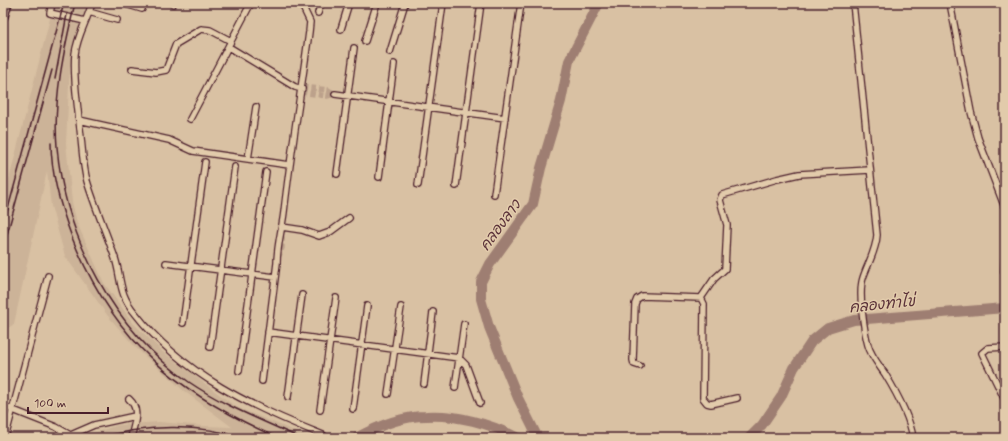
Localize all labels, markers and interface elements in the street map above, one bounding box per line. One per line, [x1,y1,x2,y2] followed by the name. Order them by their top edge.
[476,195,527,255] water label: คลองลาว
[848,290,919,318] water label: คลองท่าไข่
[28,389,108,415] scale bar
[34,396,66,412] text: 100 m

